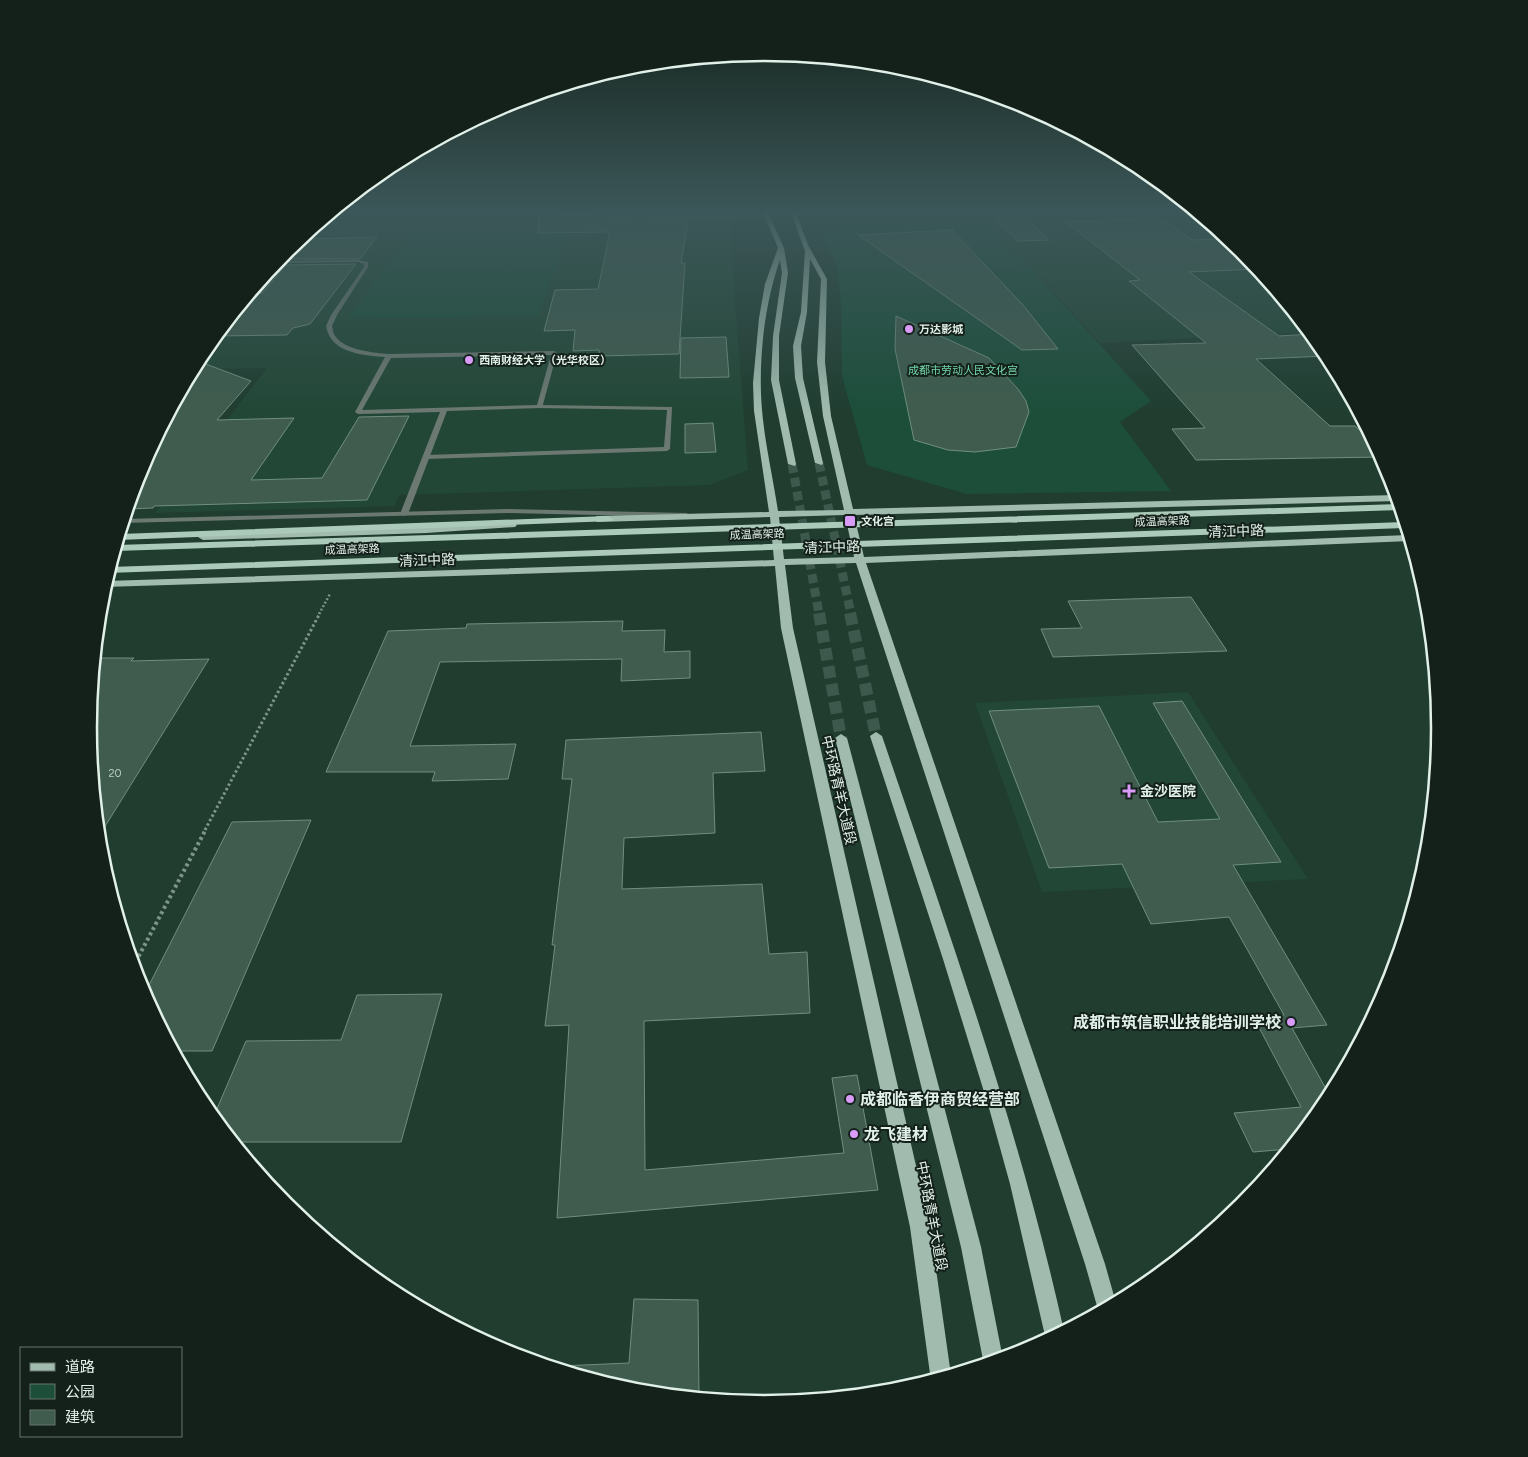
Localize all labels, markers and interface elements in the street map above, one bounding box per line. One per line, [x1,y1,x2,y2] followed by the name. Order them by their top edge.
[903,323,915,335] marker: 万达影城
[919,323,964,336] place label: 万达影城
[463,354,475,366] marker: 西南财经大学（光华校区）
[479,354,611,367] place label: 西南财经大学（光华校区）
[908,364,1018,377] park label: 成都市劳动人民文化宫
[843,514,857,528] marker: 文化宫
[1134,514,1190,529] street label: 成温高架路
[861,515,894,528] place label: 文化宫
[1208,522,1264,541] street label: 清江中路
[729,527,785,542] street label: 成温高架路
[804,538,860,557] street label: 清江中路
[324,542,380,557] street label: 成温高架路
[399,551,455,570] street label: 清江中路
[818,734,859,847] street label: 中环路青羊大道段
[108,767,122,780] house number: 20
[1140,783,1196,800] place label: 金沙医院
[1122,784,1136,798] marker: 金沙医院
[1073,1013,1282,1032] place label: 成都市筑信职业技能培训学校
[1285,1016,1297,1028] marker: 成都市筑信职业技能培训学校
[860,1090,1020,1109] place label: 成都临香伊商贸经营部
[844,1093,856,1105] marker: 成都临香伊商贸经营部
[864,1125,928,1144] place label: 龙飞建材
[848,1128,860,1140] marker: 龙飞建材
[912,1160,951,1273] street label: 中环路青羊大道段
[20,1347,182,1437] legend
[65,1358,95,1376] text: 道路
[65,1383,95,1401] text: 公园
[65,1408,95,1426] text: 建筑

